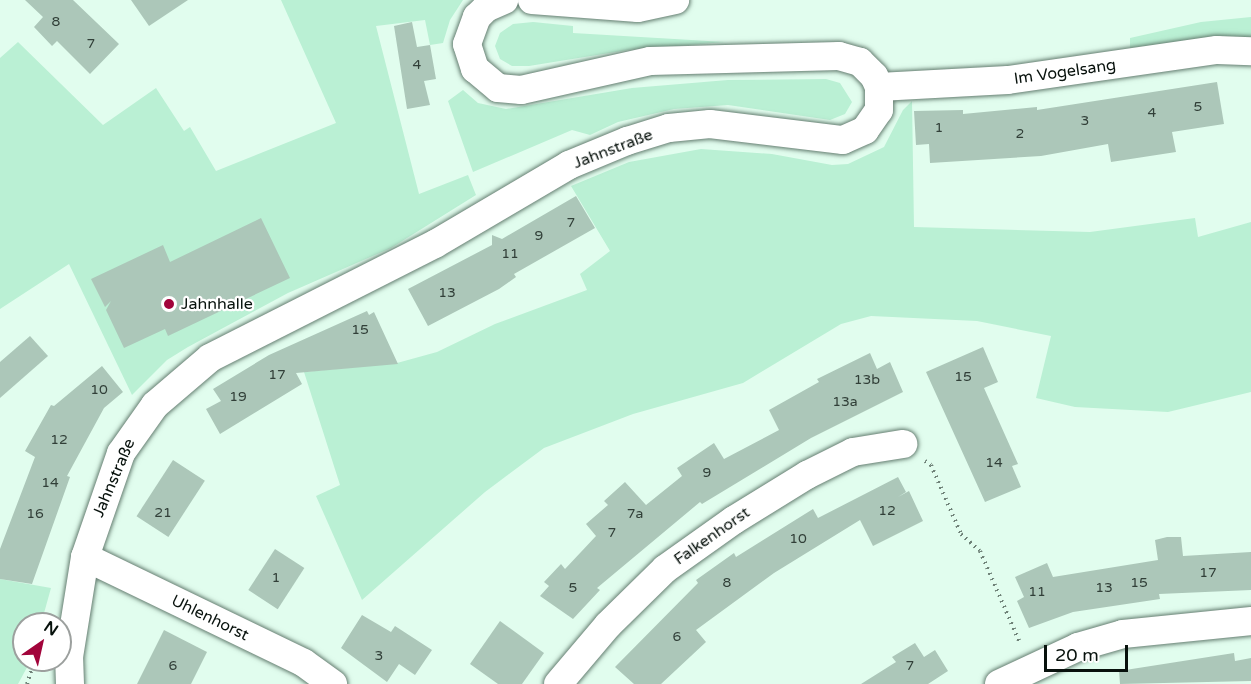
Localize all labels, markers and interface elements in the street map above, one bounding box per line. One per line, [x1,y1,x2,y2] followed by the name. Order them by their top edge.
[52,14,60,30] house number: 8
[87,36,95,52] house number: 7
[1013,55,1117,89] street label: Im Vogelsang
[413,57,421,73] house number: 4
[1194,99,1202,115] house number: 5
[1148,105,1156,121] house number: 4
[1081,113,1089,129] house number: 3
[935,120,943,136] house number: 1
[571,125,655,173] street label: Jahnstraße
[1016,126,1024,142] house number: 2
[567,215,575,231] house number: 7
[535,228,543,244] house number: 9
[501,246,519,262] house number: 11
[438,285,456,301] house number: 13
[181,294,253,314] place label: Jahnhalle
[162,297,176,311] marker: Jahnhalle
[351,322,369,338] house number: 15
[268,367,286,383] house number: 17
[954,369,972,385] house number: 15
[854,372,880,388] house number: 13b
[90,382,108,398] house number: 10
[229,389,247,405] house number: 19
[832,394,858,410] house number: 13a
[50,432,68,448] house number: 12
[89,436,139,520] street label: Jahnstraße
[985,455,1003,471] house number: 14
[703,465,711,481] house number: 9
[41,475,59,491] house number: 14
[670,503,754,569] street label: Falkenhorst
[878,503,896,519] house number: 12
[154,505,172,521] house number: 21
[26,506,44,522] house number: 16
[627,506,643,522] house number: 7a
[608,525,616,541] house number: 7
[789,531,807,547] house number: 10
[1199,565,1217,581] house number: 17
[272,570,280,586] house number: 1
[723,575,731,591] house number: 8
[1130,575,1148,591] house number: 15
[569,580,577,596] house number: 5
[1095,580,1113,596] house number: 13
[1028,584,1046,600] house number: 11
[168,591,252,645] street label: Uhlenhorst
[12,612,72,672] north arrow
[40,617,62,641] text: N
[673,629,681,645] house number: 6
[1047,633,1131,671] scale bar
[1055,644,1099,666] text: 20 m
[375,648,383,664] house number: 3
[169,658,177,674] house number: 6
[906,658,914,674] house number: 7

